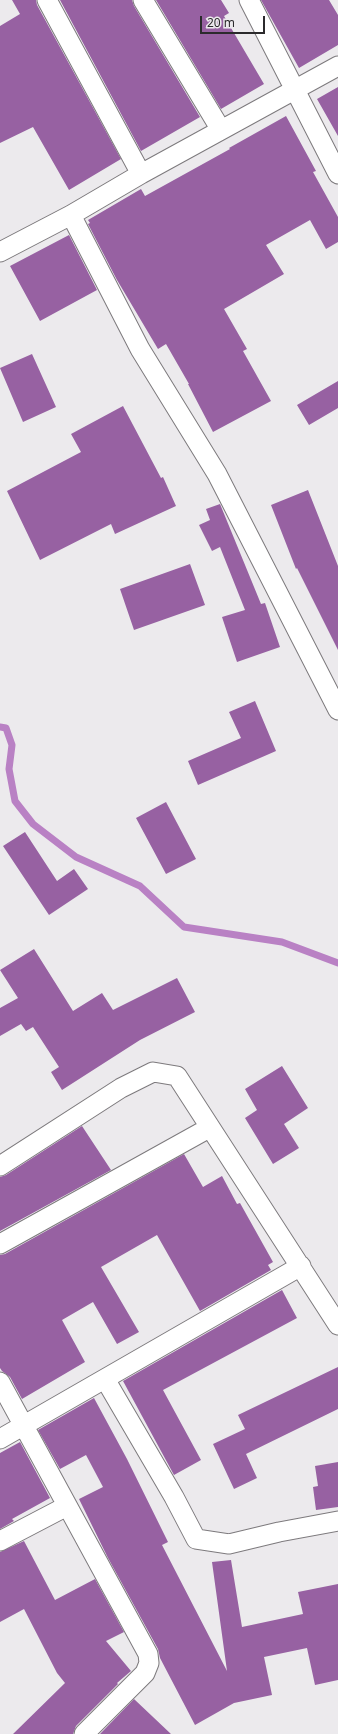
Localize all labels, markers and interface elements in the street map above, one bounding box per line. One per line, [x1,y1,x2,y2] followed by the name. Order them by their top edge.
[202,8,267,34] scale bar
[207,14,235,31] text: 20 m

